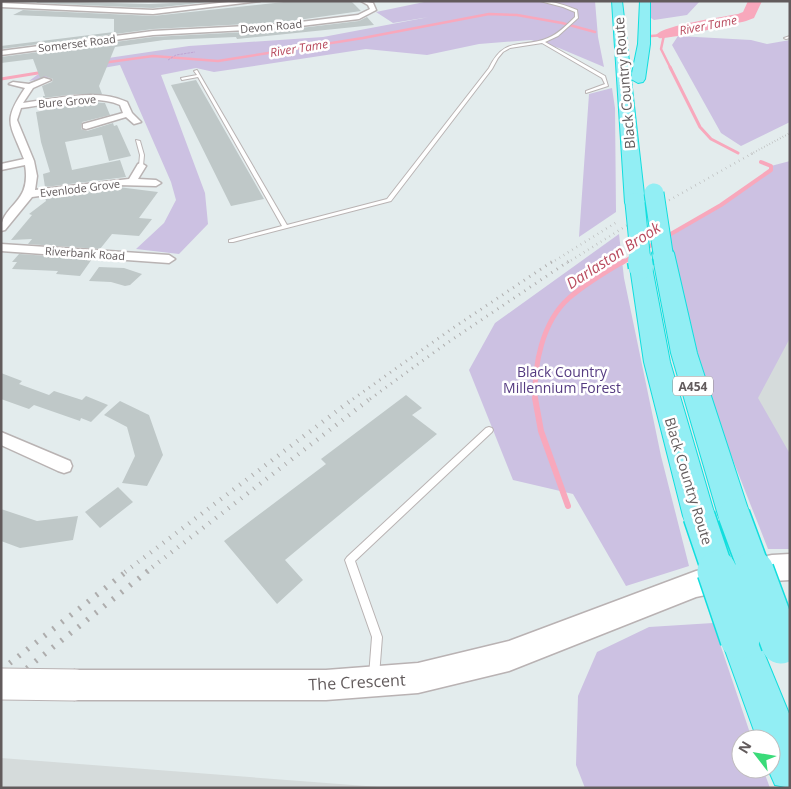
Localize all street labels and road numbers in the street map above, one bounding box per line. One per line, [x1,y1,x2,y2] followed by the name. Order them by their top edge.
[239,16,303,36] street label: Devon Road
[609,16,639,150] street label: Black Country Route
[37,31,117,55] street label: Somerset Road
[37,91,97,111] street label: Bure Grove
[39,176,121,200] street label: Evenlode Grove
[44,243,126,263] street label: Riverbank Road
[673,376,713,396] road number: A454
[661,415,717,547] street label: Black Country Route
[308,668,406,696] street label: The Crescent

